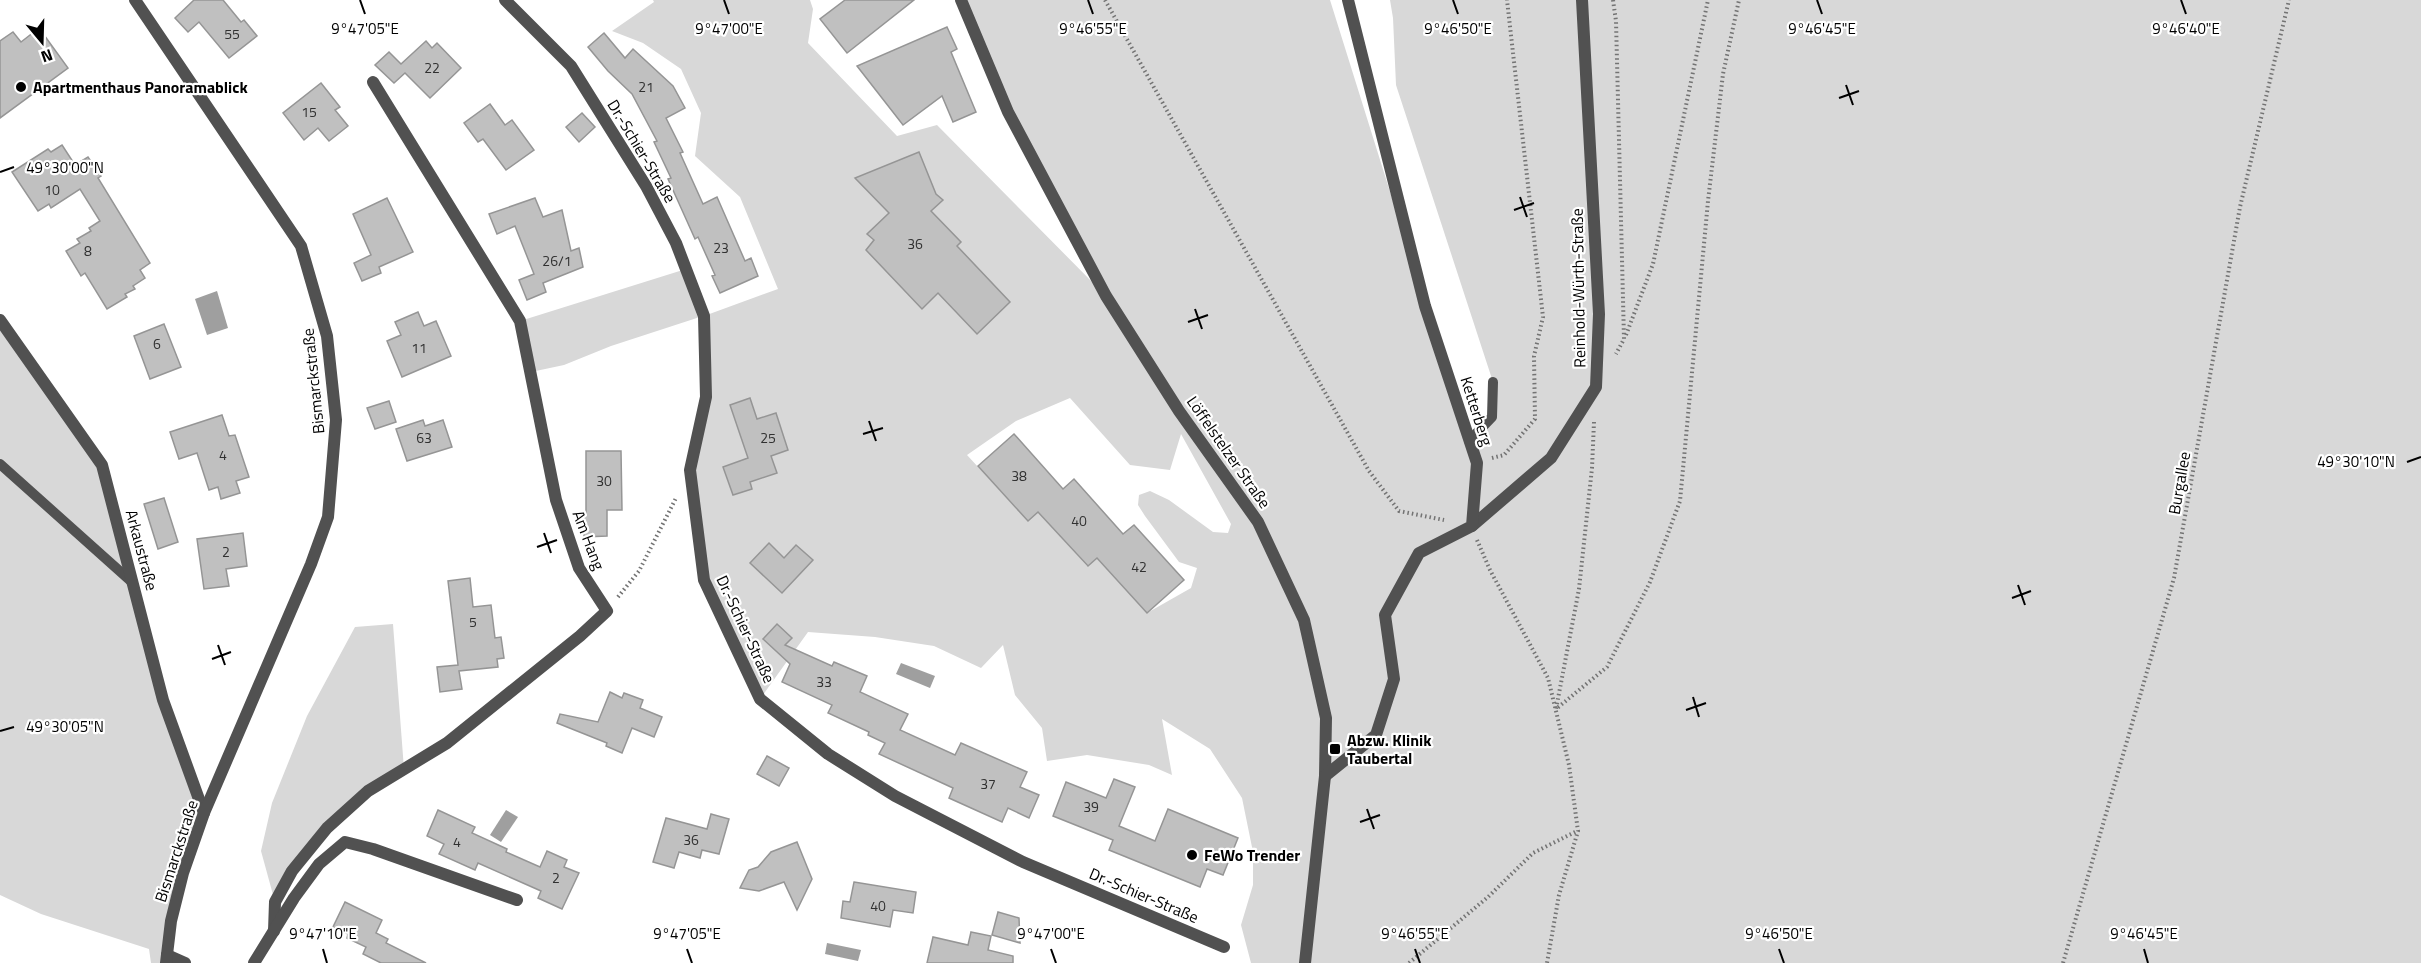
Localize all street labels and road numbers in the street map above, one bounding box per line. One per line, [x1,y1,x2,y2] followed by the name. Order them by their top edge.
[602,95,682,207] street label: Dr.-Schier-Straße
[1565,208,1591,368] street label: Reinhold-Würth-Straße
[296,327,330,435] street label: Bismarckstraße
[1454,373,1500,449] street label: Ketterberg
[1181,391,1277,513] street label: Löffelstelzer Straße
[2162,450,2196,516] street label: Burgallee
[120,507,164,593] street label: Arkaustraße
[567,507,611,573] street label: Am Hang
[710,571,782,687] street label: Dr.-Schier-Straße
[148,797,204,905] street label: Bismarckstraße
[1086,861,1202,929] street label: Dr.-Schier-Straße

